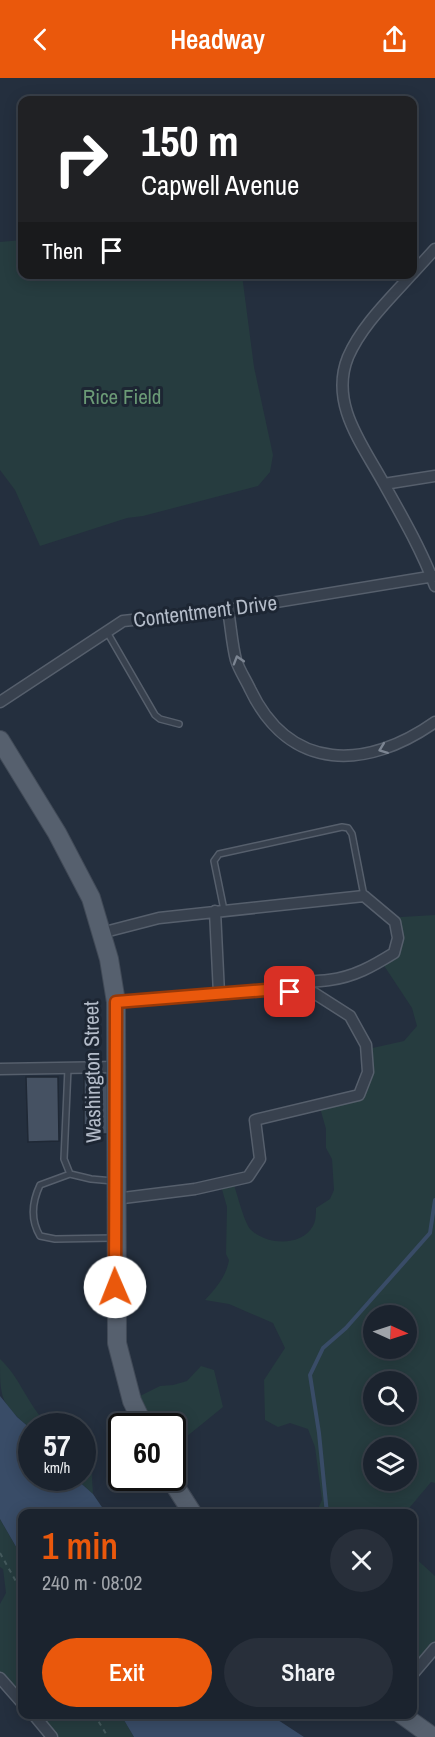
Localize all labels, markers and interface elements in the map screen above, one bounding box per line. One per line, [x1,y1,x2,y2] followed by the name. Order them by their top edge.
[170,21,265,57] text: Headway
[24,23,57,56] icon: back
[378,23,411,56] icon: share
[141,113,239,169] text: 150 m
[42,120,120,198] icon: right
[141,167,299,203] text: Capwell Avenue
[95,234,128,267] icon: arrive
[42,236,83,266] text: Then
[83,382,161,411] park label: Rice Field
[132,588,278,634] street label: Contentment Drive
[233,655,245,666] one-way arrow
[379,742,390,754] one-way arrow
[264,966,315,1017] pin
[273,975,306,1008] icon: arrive
[76,1001,108,1143] street label: Washington Street
[83,1255,147,1319] position arrow
[363,1305,417,1359] north arrow
[363,1305,417,1491] map controls
[363,1371,417,1425] button: search
[108,1413,186,1491] speed limit sign: 60
[43,1425,71,1465] text: 57
[363,1437,417,1491] button: layers
[44,1457,70,1478] text: km/h
[42,1522,118,1570] text: 1 min
[330,1529,393,1592] button: close
[42,1569,142,1596] text: 240 m · 08:02
[42,1638,212,1707] button: Exit
[224,1638,393,1707] button: Share

